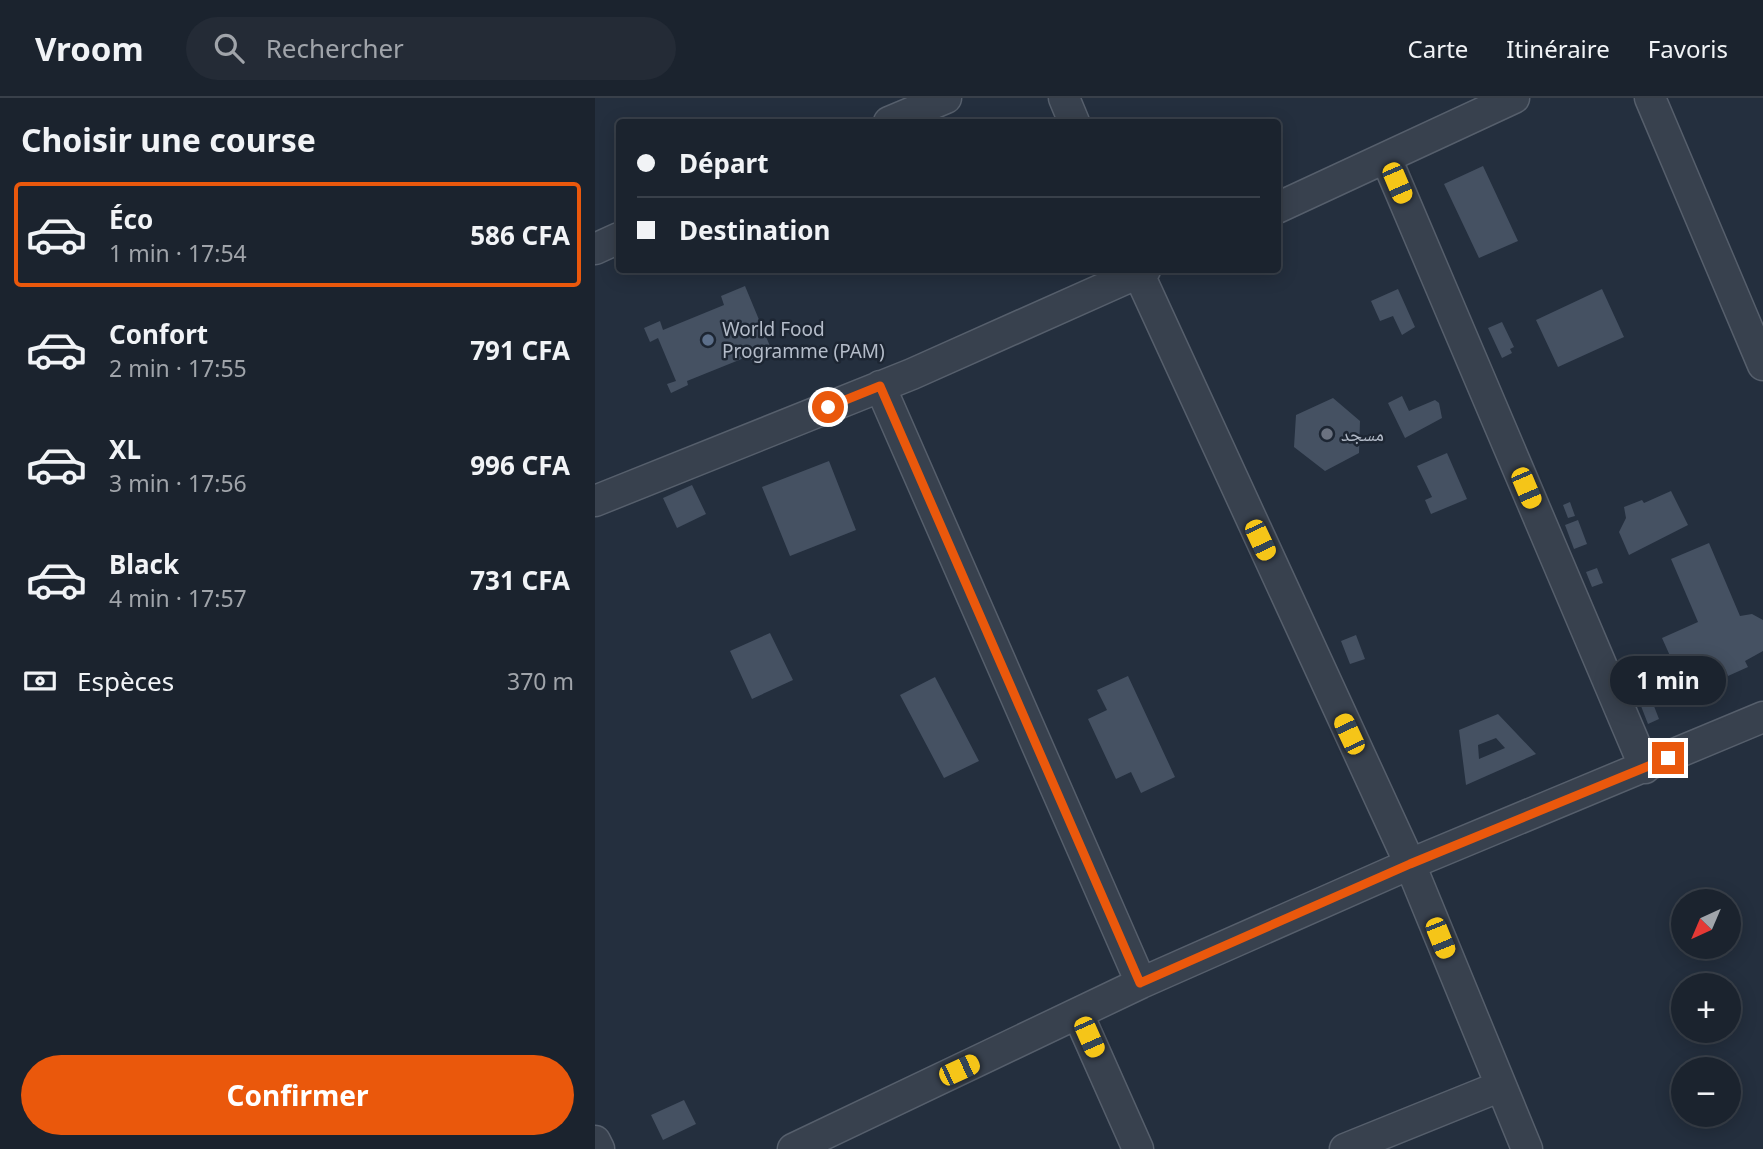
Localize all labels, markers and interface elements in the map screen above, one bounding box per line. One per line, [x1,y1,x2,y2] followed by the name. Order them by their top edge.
[186,17,676,80] search box
[35,26,144,71] text: Vroom
[210,29,248,67] icon: search
[266,30,404,66] text: Rechercher
[1408,32,1468,65] text: Carte
[1506,32,1610,65] text: Itinéraire
[1648,32,1728,65] text: Favoris
[21,118,316,161] text: Choisir une course
[679,145,768,181] text: Départ
[1380,160,1415,206] car
[109,201,153,237] text: Éco
[25,203,88,266] icon: car
[679,212,830,248] text: Destination
[470,217,570,253] text: 586 CFA
[109,237,247,269] text: 1 min · 17:54
[109,316,208,352] text: Confort
[722,316,885,364] place label: World Food Programme (PAM)
[25,318,88,381] icon: car
[470,332,570,368] text: 791 CFA
[700,332,716,348] marker: World Food Programme (PAM)
[109,352,247,384] text: 2 min · 17:55
[812,391,844,423] route start
[1341,421,1384,447] place label: مسجد
[1319,426,1335,442] marker: مسجد
[109,431,141,467] text: XL
[25,433,88,496] icon: car
[470,447,570,483] text: 996 CFA
[1509,465,1544,511] car
[109,467,247,499] text: 3 min · 17:56
[1242,517,1279,563] car
[109,546,179,582] text: Black
[25,548,88,611] icon: car
[470,562,570,598] text: 731 CFA
[109,582,247,614] text: 4 min · 17:57
[1610,656,1726,706] callout: 1 min
[21,662,59,700] icon: cash
[77,663,174,699] text: Espèces
[1636,664,1700,696] text: 1 min
[507,665,574,697] text: 370 m
[1331,711,1368,757] car
[1652,742,1684,774] route end
[1671,889,1741,959] north arrow
[1671,889,1741,1127] map controls
[1423,915,1458,961] car
[1671,973,1741,1043] button: +
[1071,1014,1108,1060] car
[936,1052,983,1088] car
[21,1055,574,1135] button: Confirmer
[1671,1057,1741,1127] button: −

